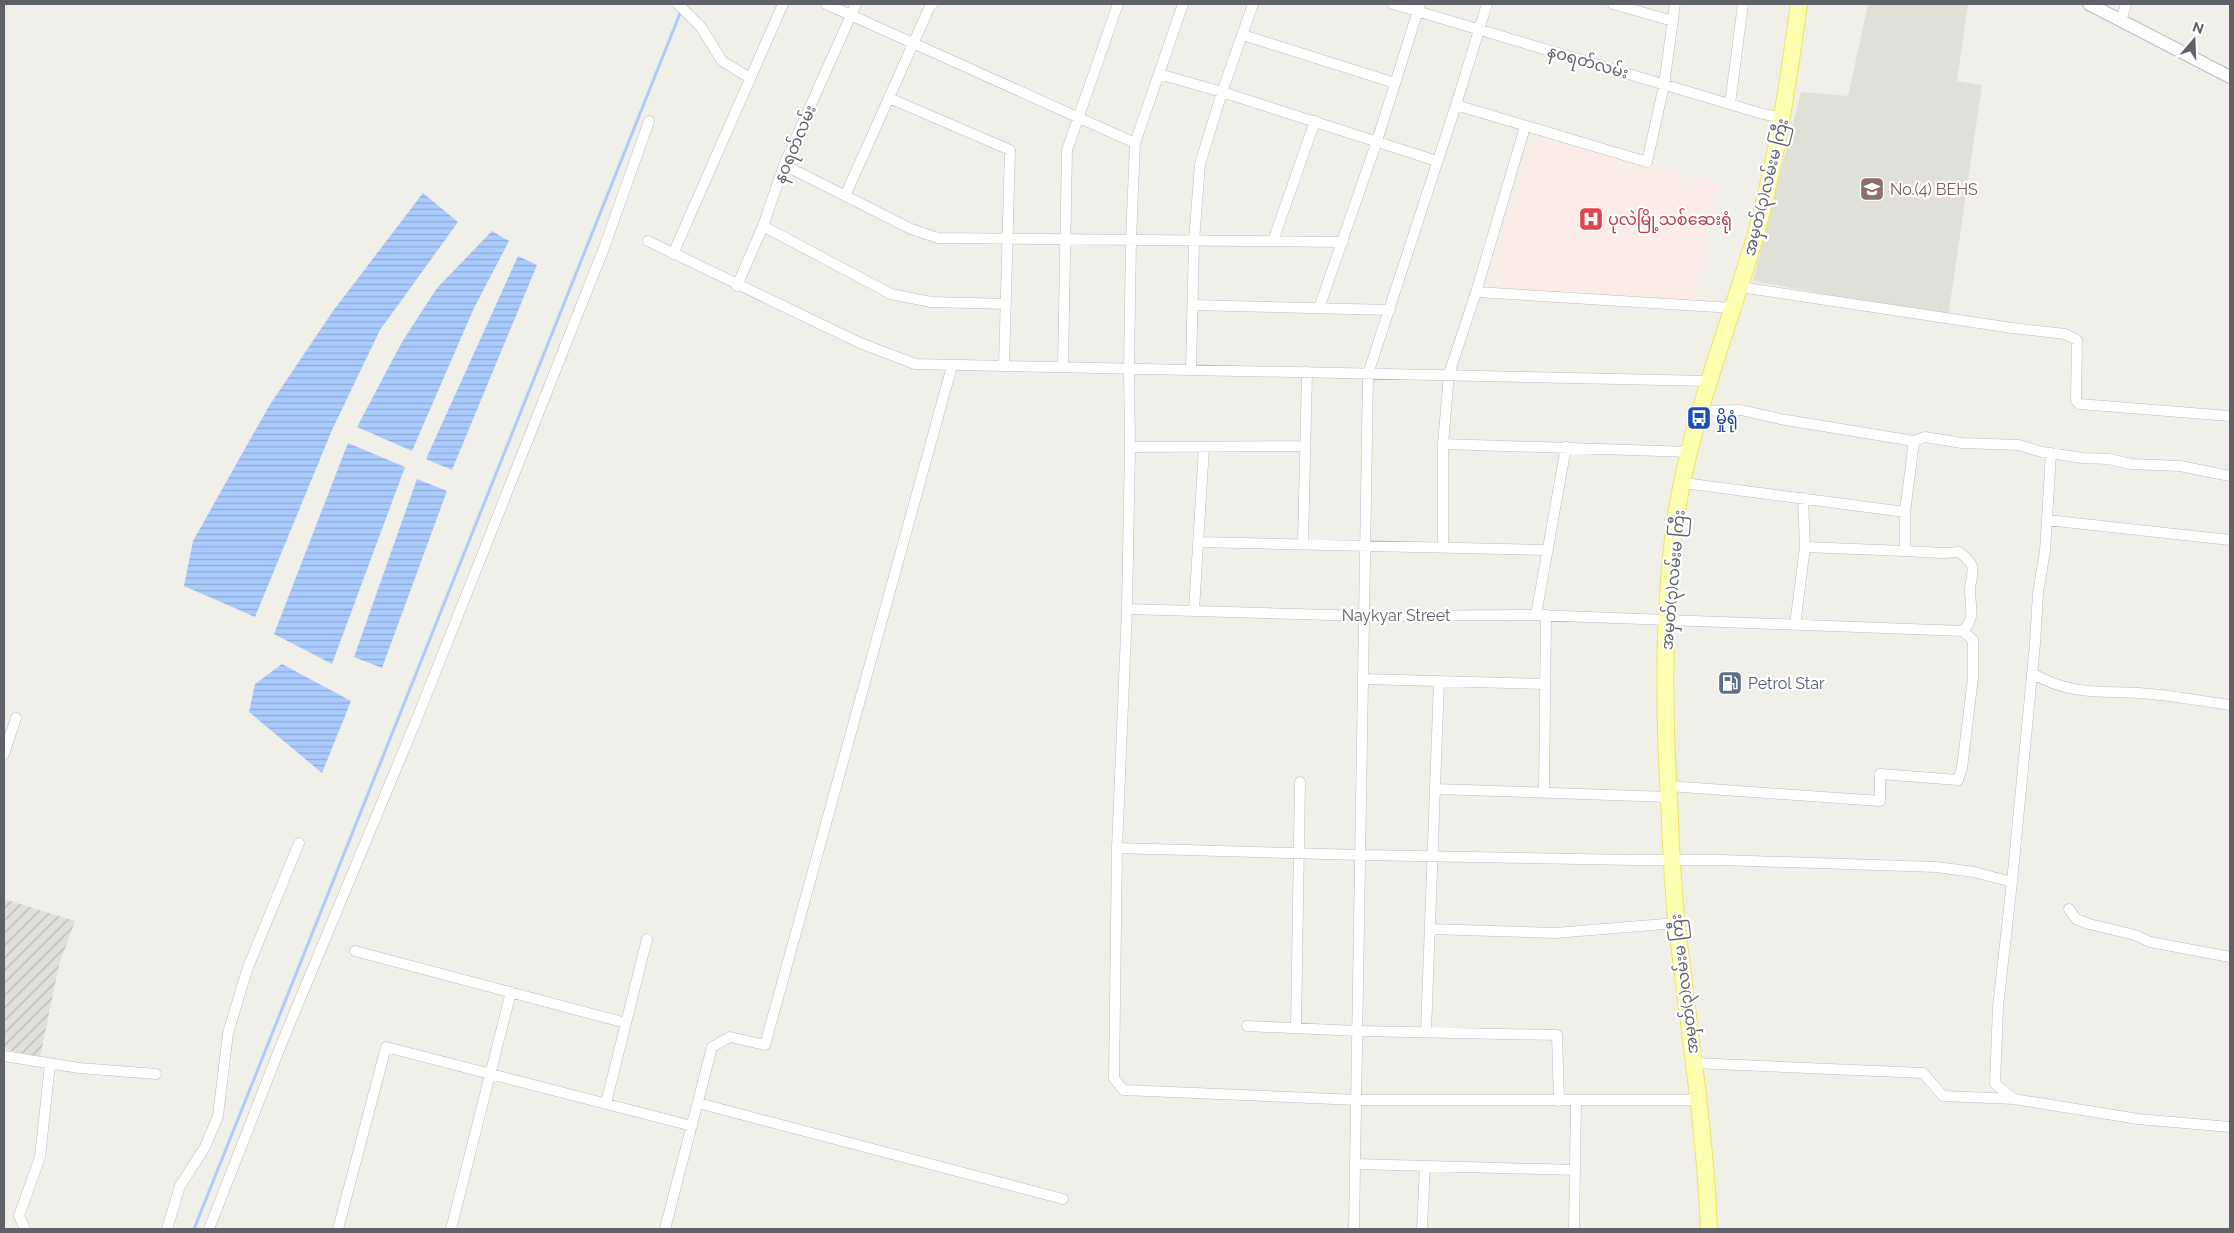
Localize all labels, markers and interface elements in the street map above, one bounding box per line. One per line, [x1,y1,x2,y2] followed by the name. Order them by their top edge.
[2169,15,2219,65] north arrow
[2191,18,2206,37] text: N
[1544,39,1631,86] street label: နဝရတ်လမ်း
[768,101,824,188] street label: နဝရတ်လမ်း
[1738,116,1797,259] street label: အမှတ်(၃)လမ်းမ ကြီး
[1859,176,1885,202] school or university icon: No.(4) BEHS
[1890,180,1978,199] place label: No.(4) BEHS
[1578,206,1604,232] hospital icon: ပုလဲမြို့သစ်ဆေးရုံ
[1608,208,1732,234] place label: ပုလဲမြို့သစ်ဆေးရုံ
[1686,405,1712,431] bus stop icon: မှိုရုံ
[1716,408,1738,433] place label: မှိုရုံ
[1655,509,1694,651] street label: အမှတ်(၃)လမ်းမ ကြီး
[1342,606,1451,625] street label: Naykyar Street
[1717,670,1743,696] fuel station icon: Petrol Star
[1748,674,1825,693] place label: Petrol Star
[1664,912,1707,1055] street label: အမှတ်(၃)လမ်းမ ကြီး

